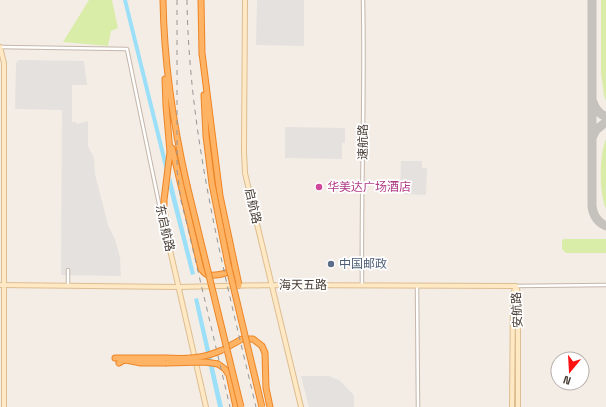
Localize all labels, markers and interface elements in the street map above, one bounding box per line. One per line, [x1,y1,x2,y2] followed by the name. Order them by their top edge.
[355,124,371,160] street label: 速航路
[327,179,411,195] place label: 华美达广场酒店
[314,182,324,192] marker: 华美达广场酒店
[241,187,265,225] street label: 启航路
[152,203,178,253] street label: 东启航路
[339,256,387,272] place label: 中国邮政
[326,259,336,269] marker: 中国邮政
[279,277,327,293] street label: 海天五路
[508,292,526,328] street label: 安航路
[550,351,590,391] north arrow
[561,373,573,388] text: N

